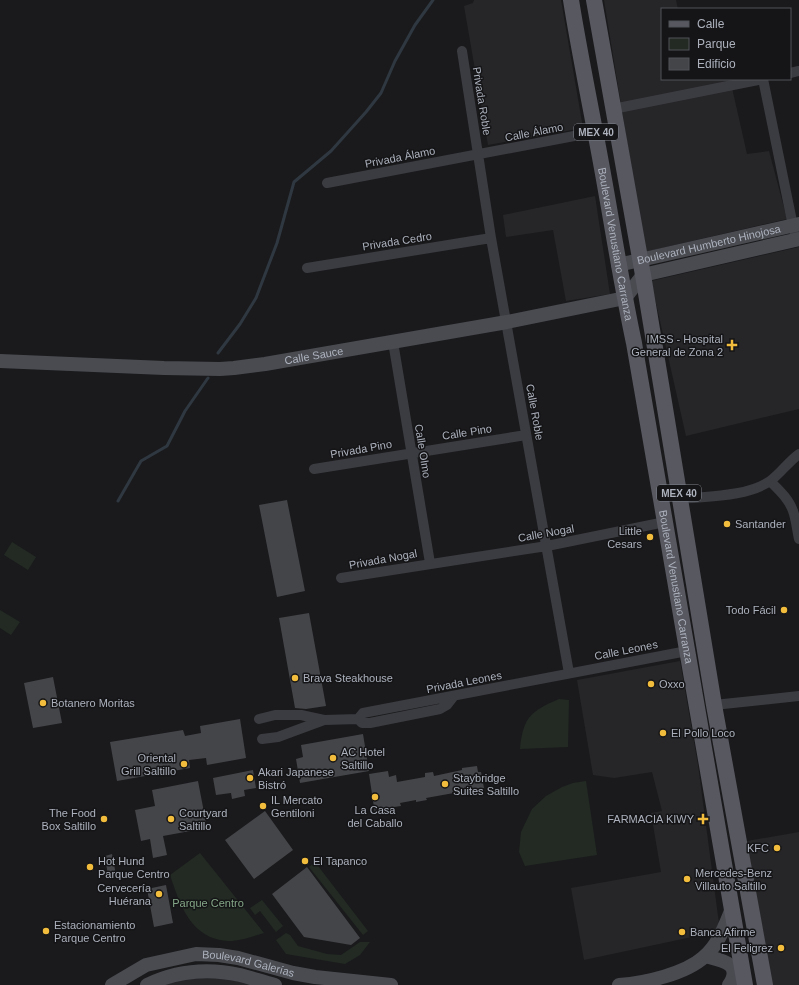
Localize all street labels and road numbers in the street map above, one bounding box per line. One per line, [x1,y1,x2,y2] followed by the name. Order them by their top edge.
[471,66,493,136] street label: Privada Roble
[504,120,564,144] street label: Calle Álamo
[574,124,618,140] road number: MEX 40
[364,144,436,170] street label: Privada Álamo
[596,166,635,323] street label: Boulevard Venustiano Carranza
[636,222,783,267] street label: Boulevard Humberto Hinojosa
[361,230,433,252] street label: Privada Cedro
[284,345,344,367] street label: Calle Sauce
[524,383,546,441] street label: Calle Roble
[441,422,493,442] street label: Calle Pino
[413,423,433,479] street label: Calle Olmo
[329,438,393,460] street label: Privada Pino
[657,485,701,501] road number: MEX 40
[657,509,695,665] street label: Boulevard Venustiano Carranza
[517,522,575,544] street label: Calle Nogal
[348,547,418,571] street label: Privada Nogal
[593,638,659,662] street label: Calle Leones
[425,669,503,695] street label: Privada Leones
[202,948,296,979] street label: Boulevard Galerías

